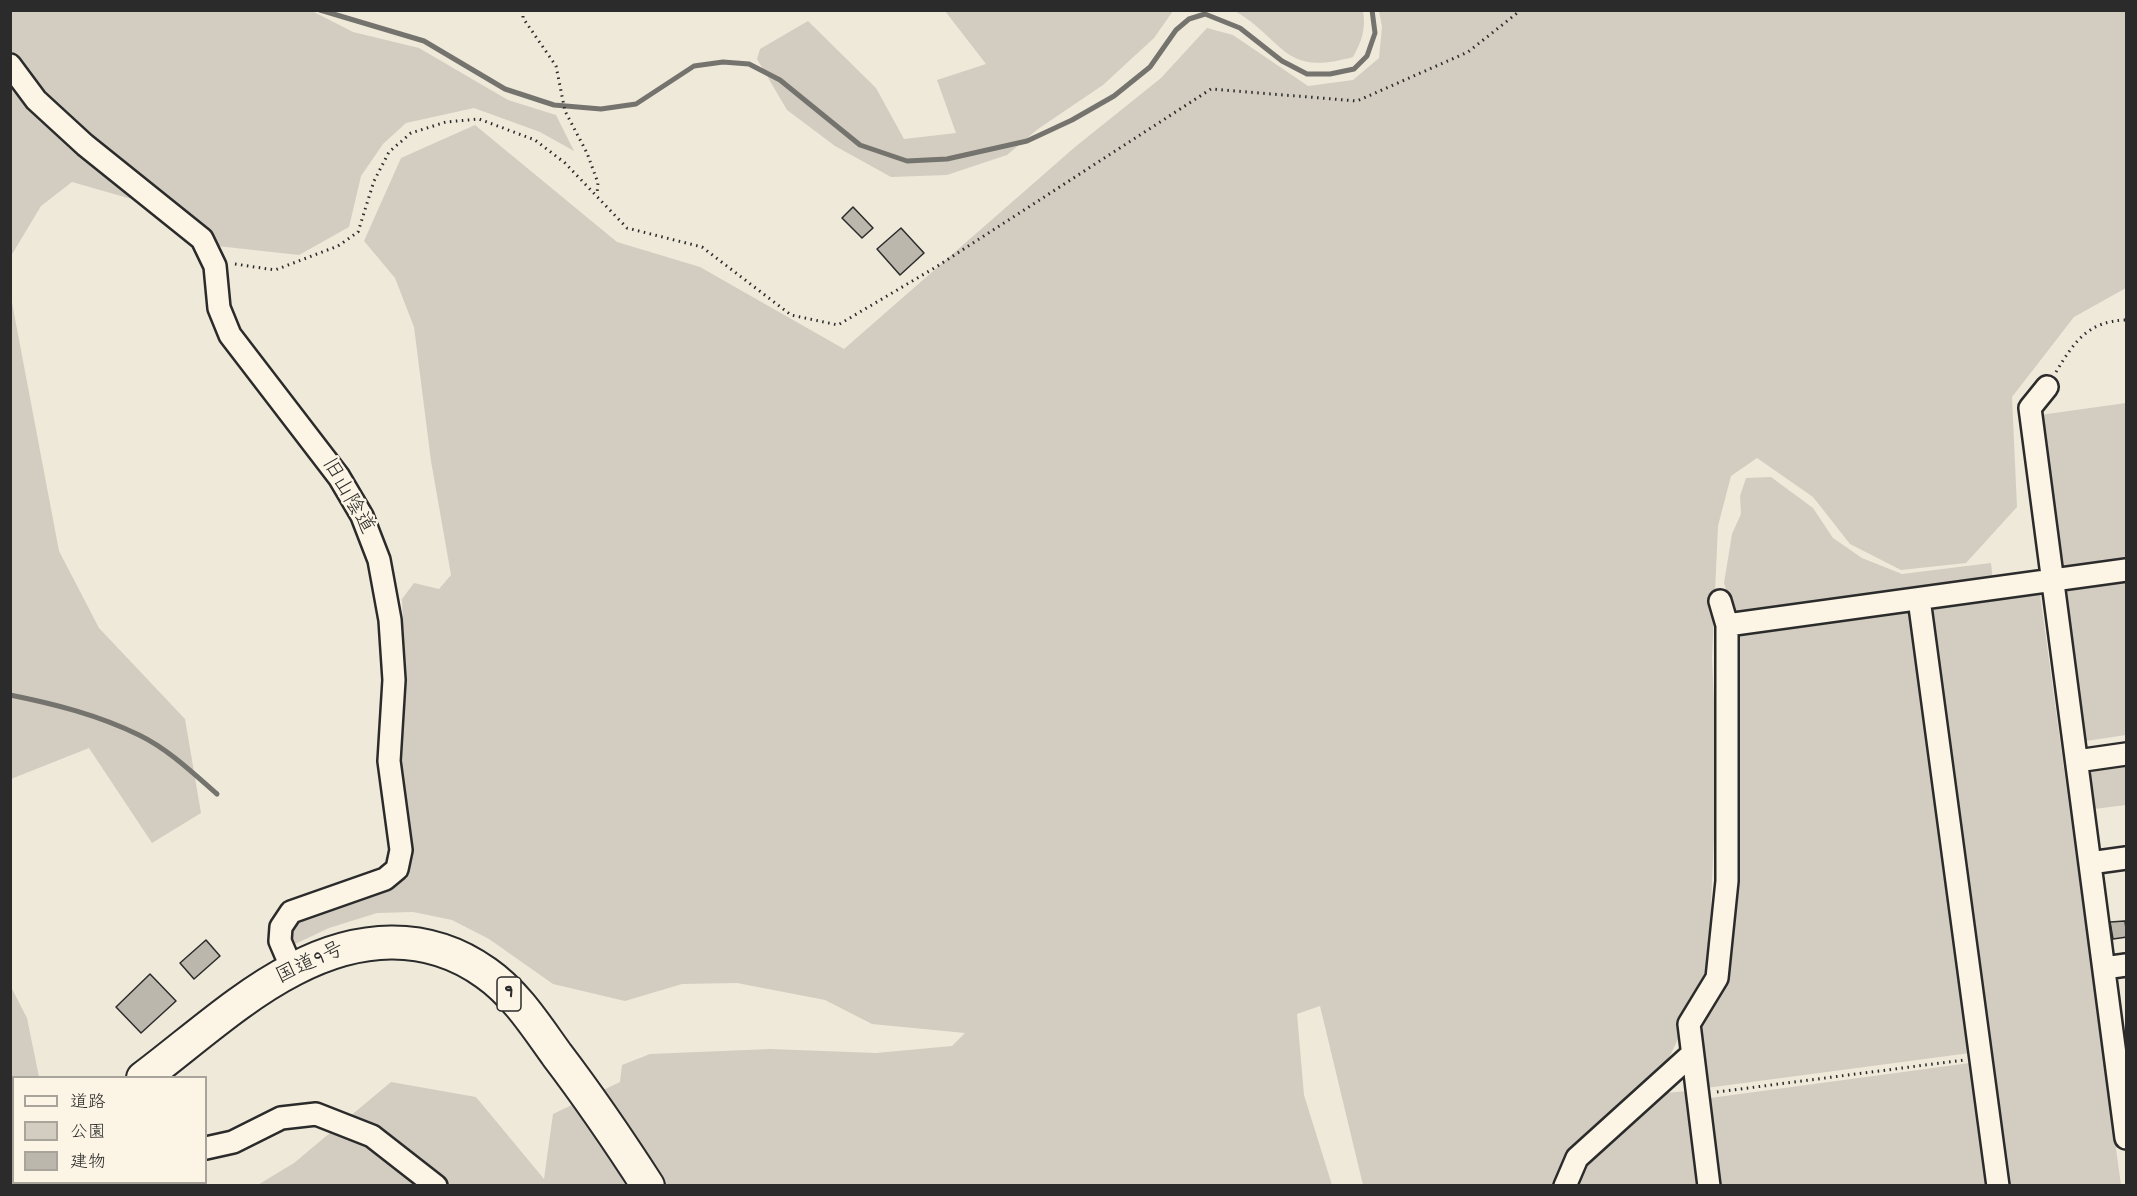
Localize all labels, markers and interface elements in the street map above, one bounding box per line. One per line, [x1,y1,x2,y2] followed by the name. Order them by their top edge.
[314,454,378,540] street label: 旧山陰道
[273,938,349,992] street label: 国道9号
[497,977,521,1011] road number: 9
[12,1076,207,1184] legend
[70,1091,106,1116] text: 道路
[70,1121,106,1146] text: 公園
[70,1151,106,1176] text: 建物

